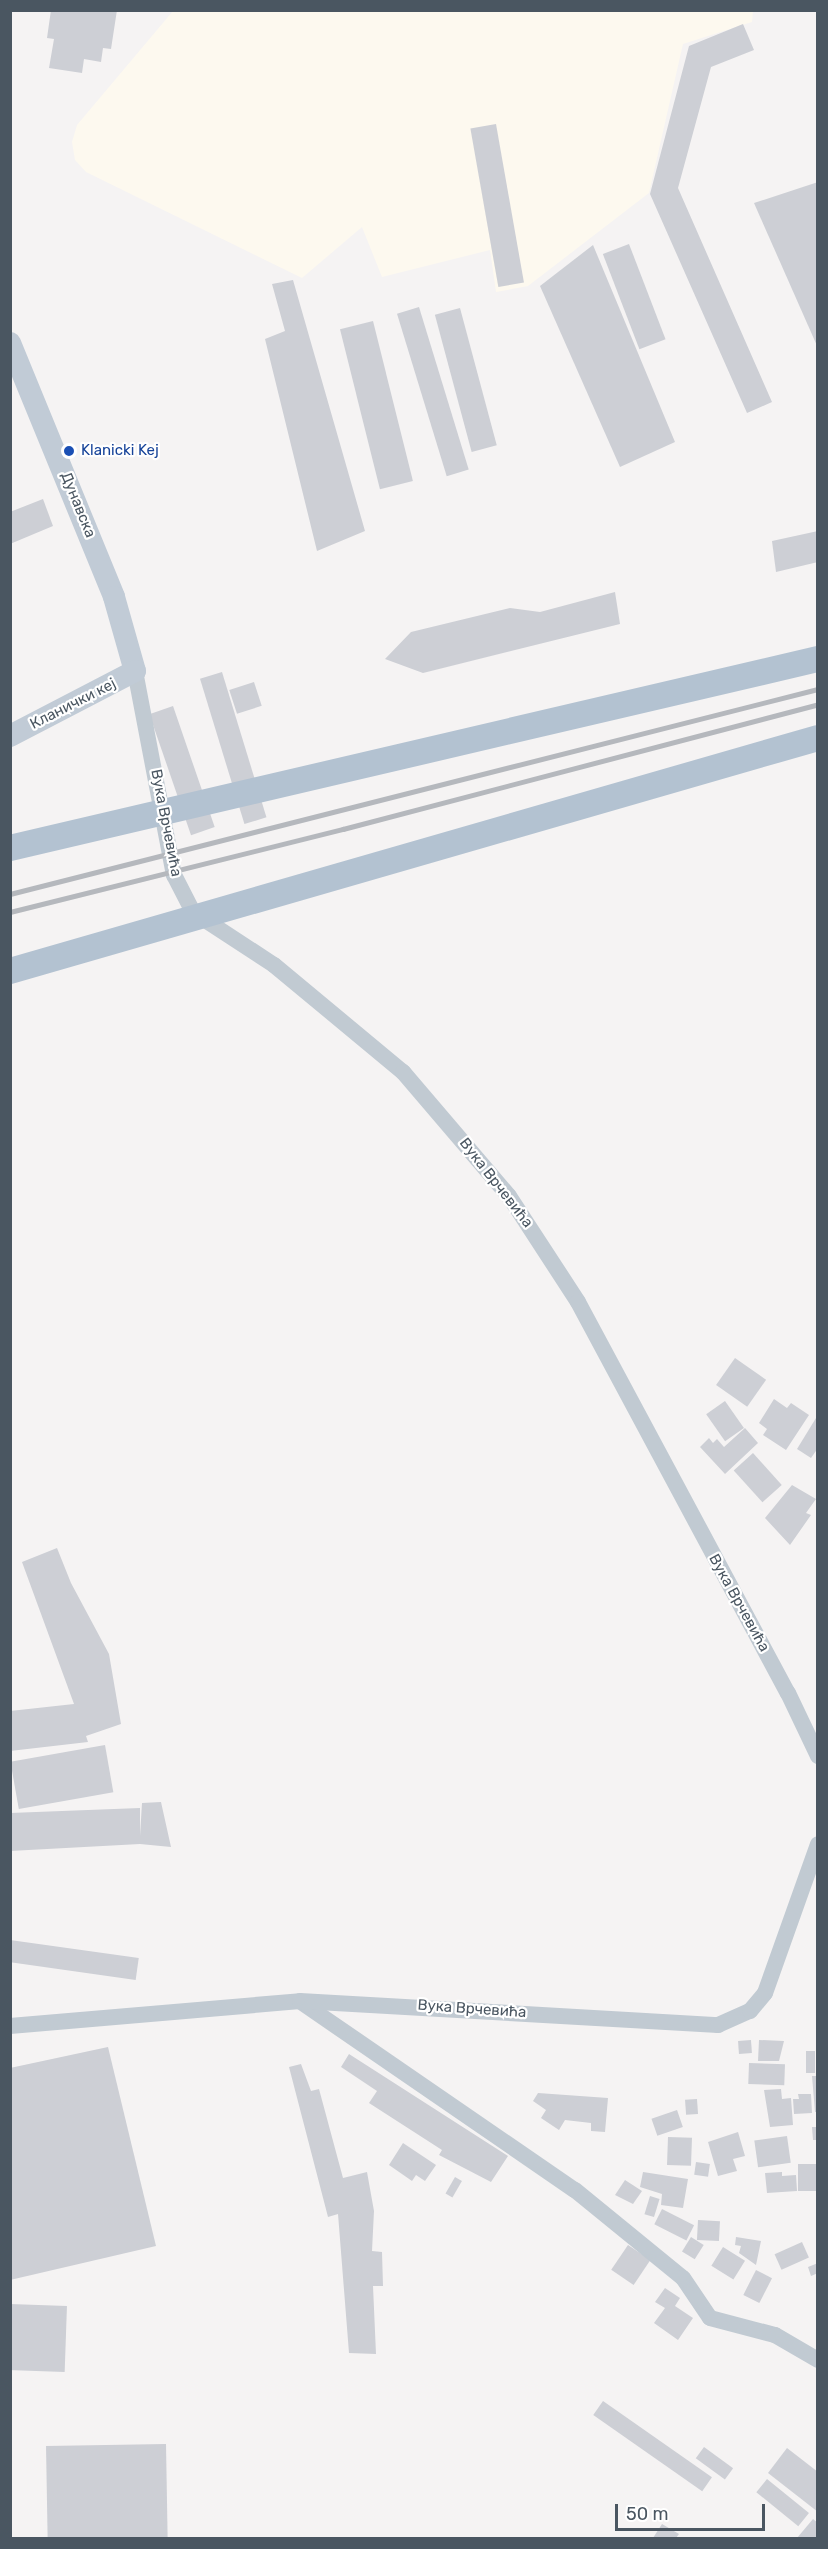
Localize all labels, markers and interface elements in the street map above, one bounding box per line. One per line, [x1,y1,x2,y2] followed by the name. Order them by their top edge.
[81,442,159,460] place label: Klanicki Kej
[62,444,76,458] marker: Klanicki Kej
[57,470,99,540] street label: Дунавска
[27,675,119,733] street label: Кланички кеј
[147,768,185,878] street label: Вука Врчевића
[455,1135,537,1231] street label: Вука Врчевића
[705,1551,773,1655] street label: Вука Врчевића
[417,1996,527,2022] street label: Вука Врчевића
[618,2492,768,2530] scale bar
[626,2503,669,2525] text: 50 m

